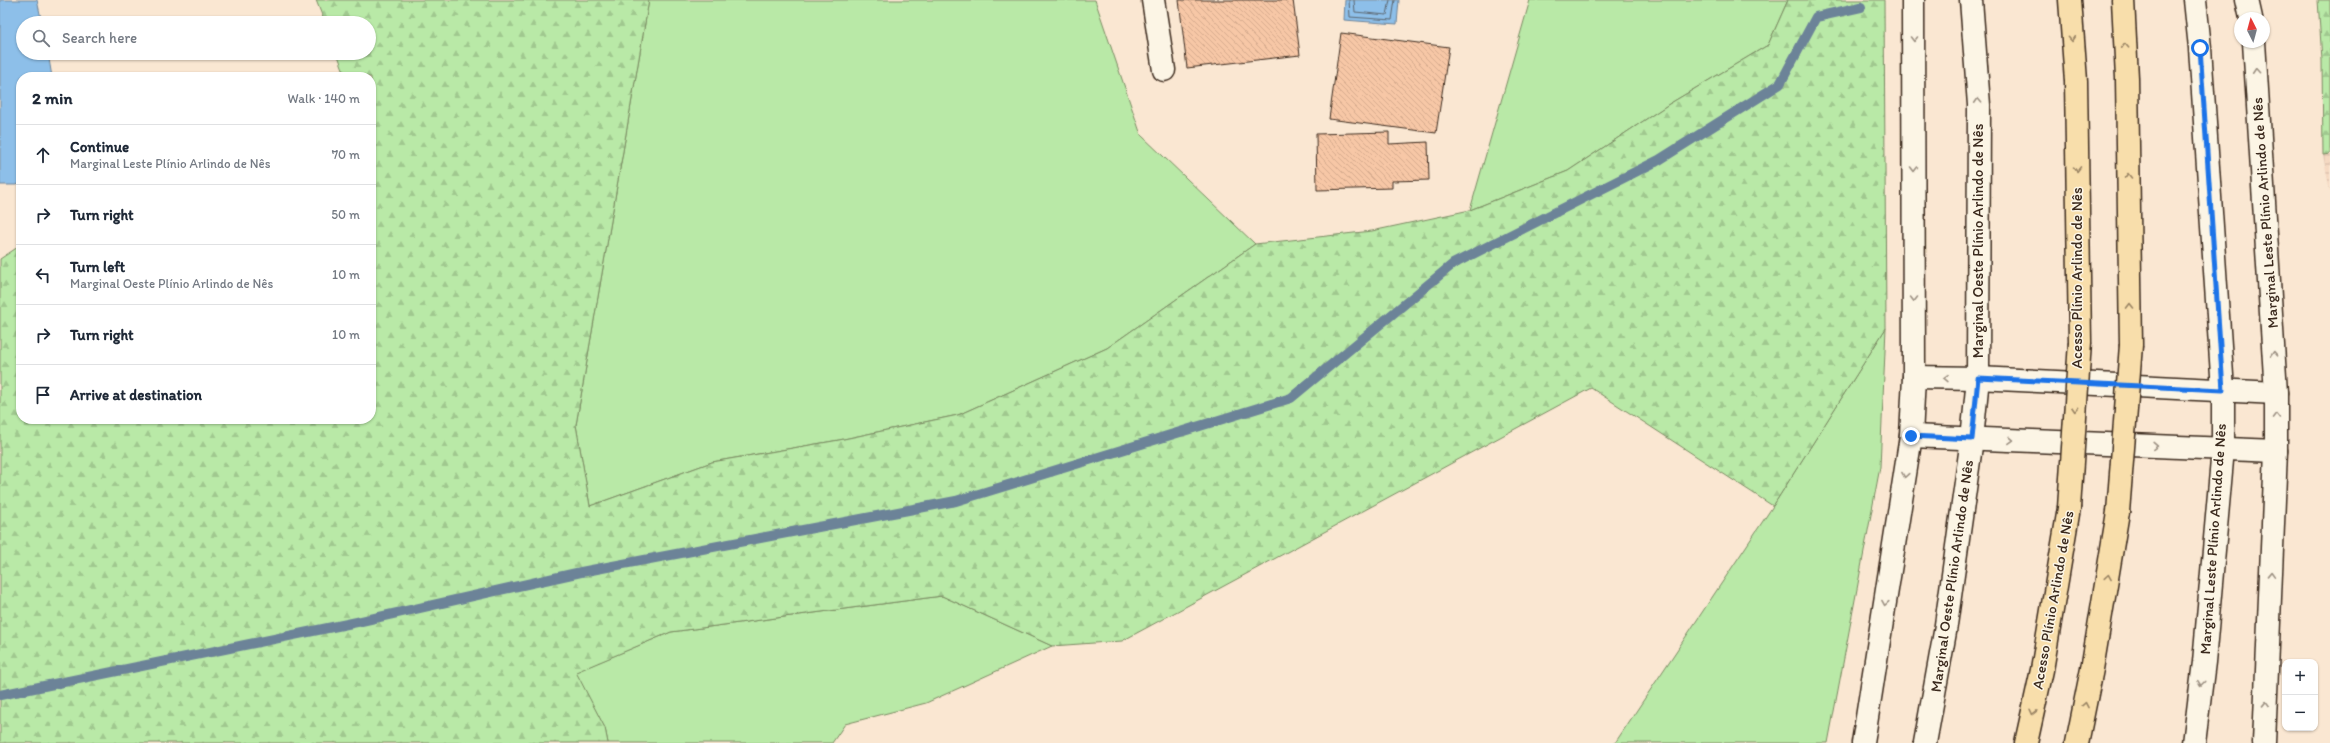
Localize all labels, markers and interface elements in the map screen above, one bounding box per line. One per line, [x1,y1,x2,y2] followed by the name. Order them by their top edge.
[2234,12,2270,48] north arrow
[16,16,376,60] search box
[30,27,52,49] icon: search
[62,29,137,47] text: Search here
[1910,36,1918,42] one-way arrow
[2068,36,2077,42] one-way arrow
[2191,39,2209,57] route start
[2121,43,2130,49] one-way arrow
[2252,68,2261,74] one-way arrow
[32,88,72,108] text: 2 min
[288,91,360,106] text: Walk · 140 m
[2248,97,2282,329] street label: Marginal Leste Plínio Arlindo de Nês
[1974,98,1983,104] one-way arrow
[1969,123,1987,358] street label: Marginal Oeste Plínio Arlindo de Nês
[70,138,129,156] text: Continue
[32,144,54,166] icon: ahead
[332,147,360,162] text: 70 m
[70,156,271,171] text: Marginal Leste Plínio Arlindo de Nês
[1910,166,1918,172] one-way arrow
[2073,166,2081,172] one-way arrow
[2124,173,2133,179] one-way arrow
[2068,187,2086,369] street label: Acesso Plínio Arlindo de Nês
[32,204,54,226] icon: right
[70,206,134,224] text: Turn right
[331,207,360,222] text: 50 m
[70,258,125,276] text: Turn left
[32,264,54,286] icon: left
[332,267,360,282] text: 10 m
[70,276,273,291] text: Marginal Oeste Plínio Arlindo de Nês
[1910,296,1918,302] one-way arrow
[2126,303,2134,309] one-way arrow
[32,324,54,346] icon: right
[70,326,134,344] text: Turn right
[332,327,360,342] text: 10 m
[2270,351,2278,357] one-way arrow
[1943,374,1949,382] one-way arrow
[32,384,54,406] icon: arrive
[70,386,202,404] text: Arrive at destination
[2071,406,2080,412] one-way arrow
[2272,413,2280,419] one-way arrow
[2196,423,2230,655] street label: Marginal Leste Plínio Arlindo de Nês
[1902,427,1920,445] route end
[2008,436,2014,445] one-way arrow
[2152,442,2158,451] one-way arrow
[1927,458,1977,693] street label: Marginal Oeste Plínio Arlindo de Nês
[1901,472,1910,478] one-way arrow
[2028,509,2078,691] street label: Acesso Plínio Arlindo de Nês
[2267,571,2275,577] one-way arrow
[2103,574,2111,580] one-way arrow
[1881,600,1890,606] one-way arrow
[2282,659,2318,731] map controls
[2282,659,2318,695] button: +
[2197,680,2206,686] one-way arrow
[2282,695,2318,731] button: −
[2261,701,2270,707] one-way arrow
[2080,702,2089,708] one-way arrow
[2029,709,2037,715] one-way arrow

